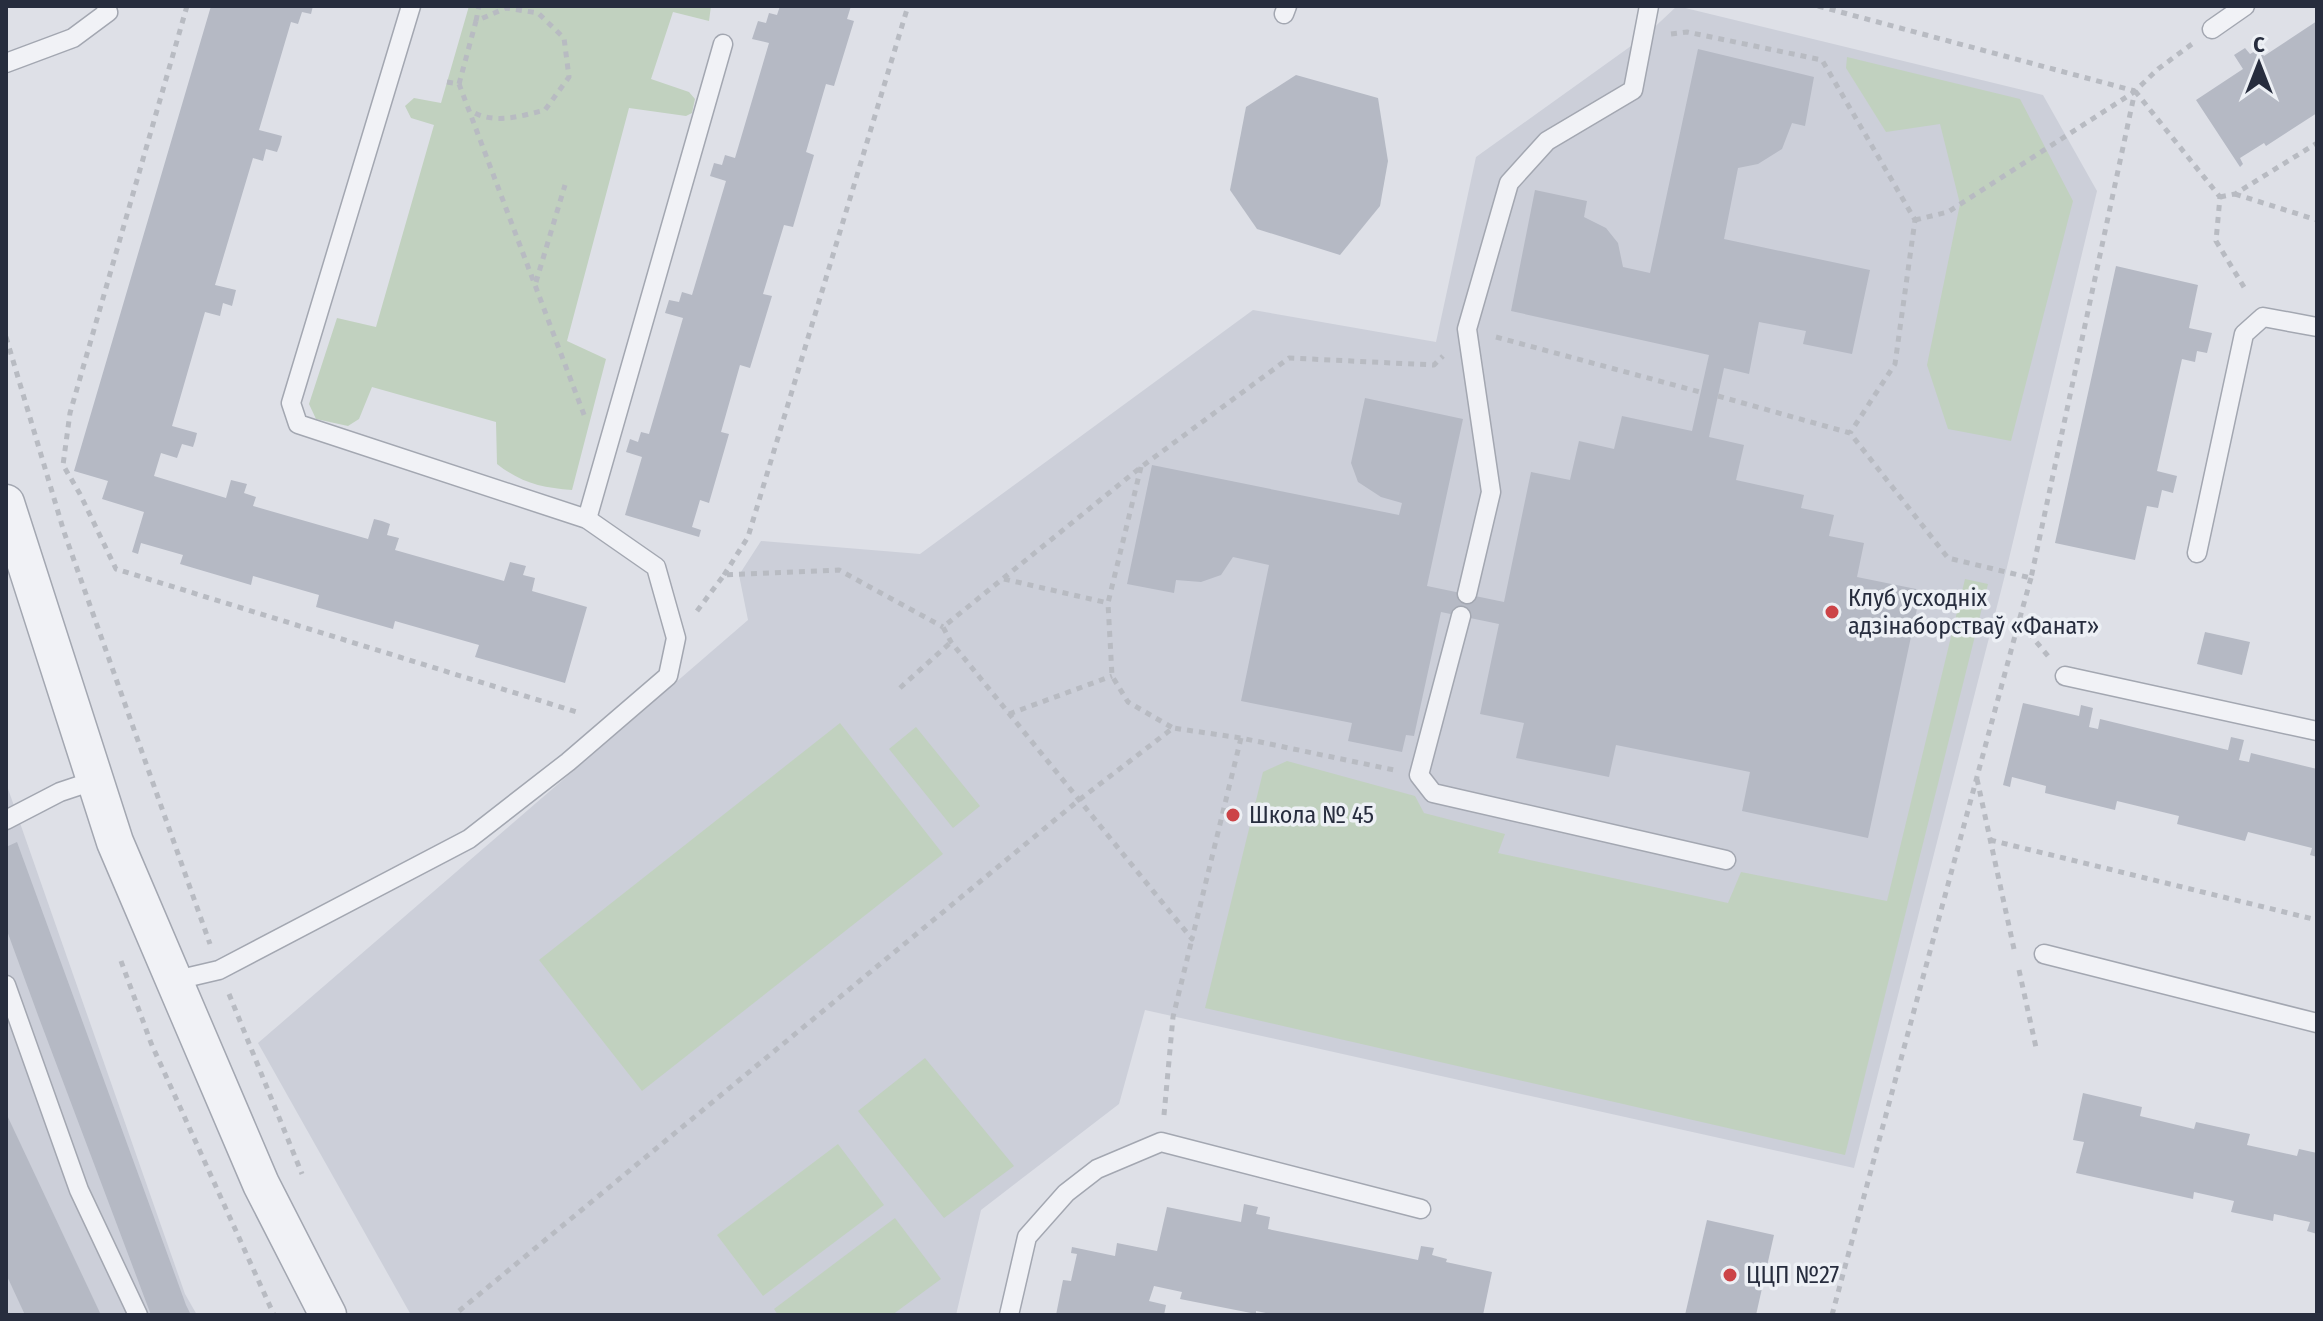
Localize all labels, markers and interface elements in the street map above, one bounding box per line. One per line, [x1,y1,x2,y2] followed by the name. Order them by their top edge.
[2219,24,2299,104] north arrow
[2253,31,2265,58] text: С
[1848,584,2099,640] place label: Клуб усходніх адзінаборстваў «Фанат»
[1823,603,1841,621] marker: Клуб усходніх адзінаборстваў «Фанат»
[1249,801,1374,829] place label: Школа № 45
[1224,806,1242,824] marker: Школа № 45
[1746,1261,1840,1289] place label: ЦЦП №27
[1721,1266,1739,1284] marker: ЦЦП №27

